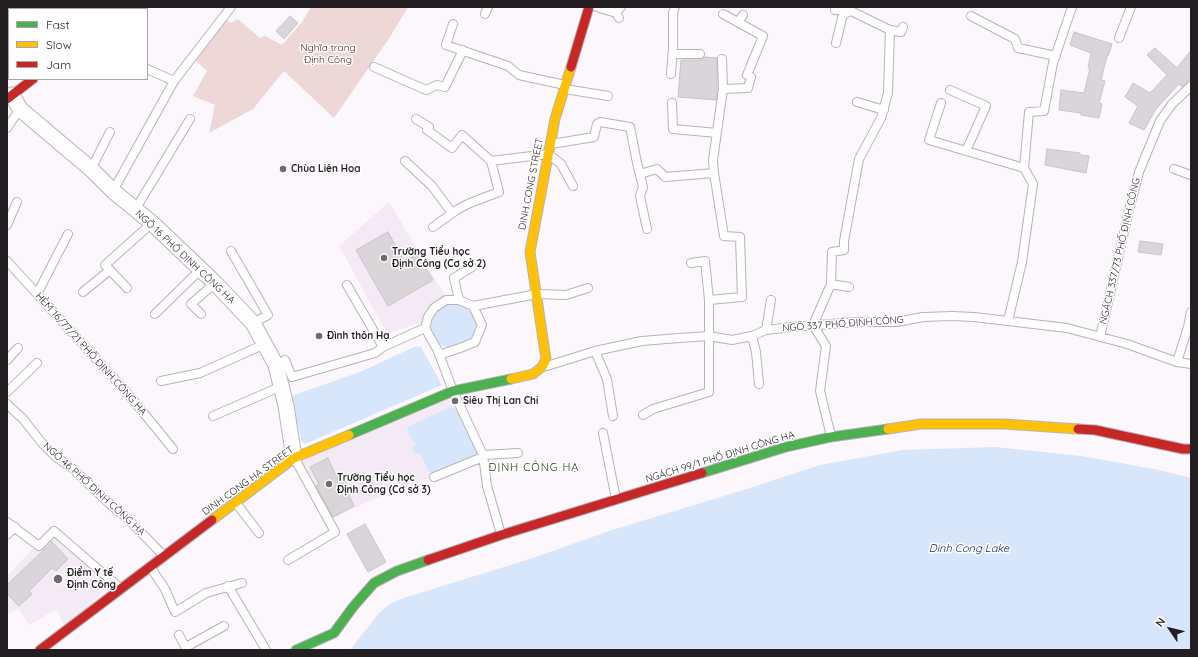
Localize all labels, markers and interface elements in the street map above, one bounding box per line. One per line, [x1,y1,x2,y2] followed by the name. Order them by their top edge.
[8,8,148,80] legend
[46,17,70,32] text: Fast
[46,37,72,52] text: Slow
[300,42,356,66] park label: Nghĩa trang Định Công
[46,57,71,72] text: Jam
[516,137,546,231] street label: DINH CONG STREET
[291,163,360,175] place label: Chùa Liên Hoa
[278,164,288,174] marker: Chùa Liên Hoa
[1097,177,1143,325] street label: NGÁCH 337/73 PHỐ ĐỊNH CÔNG
[133,208,237,306] street label: NGÕ 16 PHỐ ĐỊNH CÔNG HẠ
[392,246,486,270] place label: Trường Tiểu học Định Công (Cơ sở 2)
[379,253,389,263] marker: Trường Tiểu học Định Công (Cơ sở 2)
[33,290,149,418] street label: HẺM 16/77/21 PHỐ ĐỊNH CÔNG HẠ
[782,314,904,334] street label: NGÕ 337 PHỐ ĐỊNH CÔNG
[327,330,390,342] place label: Đình thôn Hạ
[314,331,324,341] marker: Đình thôn Hạ
[463,395,538,407] place label: Siêu Thị Lan Chi
[450,396,460,406] marker: Siêu Thị Lan Chi
[644,429,796,485] street label: NGÁCH 99/1 PHỐ ĐỊNH CÔNG HẠ
[40,440,148,538] street label: NGÕ 46 PHỐ ĐỊNH CÔNG HẠ
[200,444,296,518] street label: DINH CONG HA STREET
[489,461,579,475] district label: ĐỊNH CÔNG HẠ
[337,472,430,496] place label: Trường Tiểu học Định Công (Cơ sở 3)
[324,479,334,489] marker: Trường Tiểu học Định Công (Cơ sở 3)
[929,542,1009,556] water label: Dinh Cong Lake
[67,567,116,590] place label: Điểm Y tế Định Công
[52,573,64,585] marker: Điểm Y tế Định Công
[1150,609,1190,649] north arrow
[1152,615,1168,629] text: N

